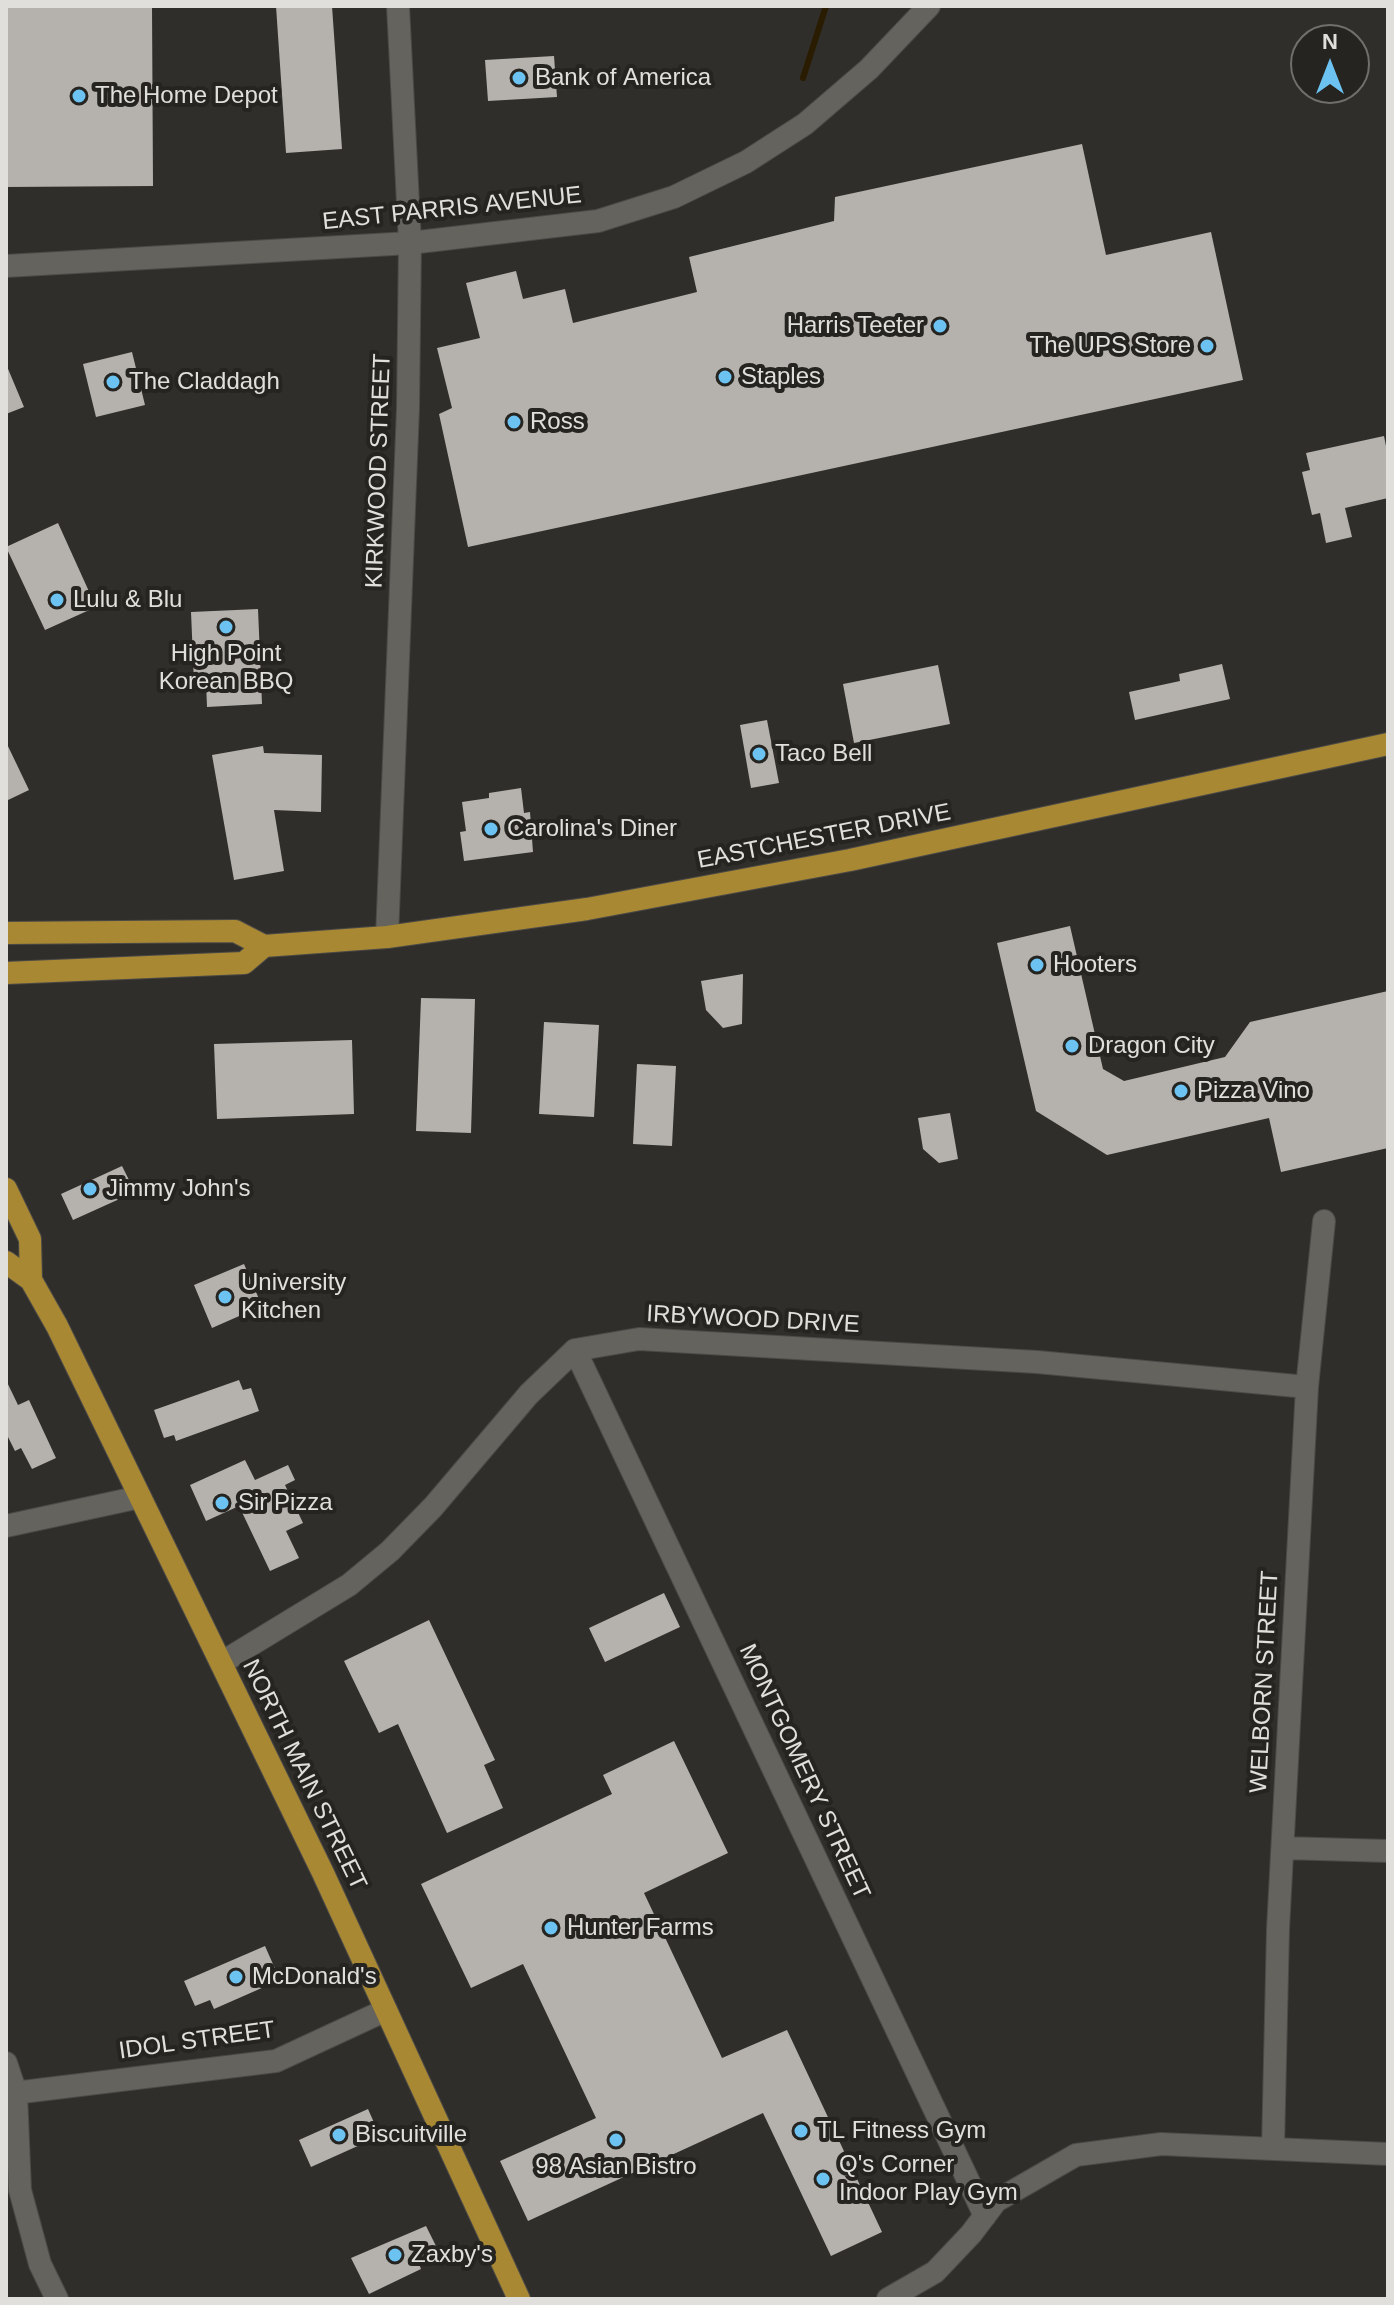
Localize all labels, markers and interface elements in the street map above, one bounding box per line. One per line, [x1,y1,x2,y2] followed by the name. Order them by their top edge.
[1290,24,1370,104] north arrow
[1322,29,1338,54] text: N
[535,64,711,92] place label: Bank of America
[510,69,528,87] marker: Bank of America
[95,82,278,110] place label: The Home Depot
[70,87,88,105] marker: The Home Depot
[321,181,583,237] street label: EAST PARRIS AVENUE
[787,312,924,340] place label: Harris Teeter
[931,317,949,335] marker: Harris Teeter
[1030,332,1191,360] place label: The UPS Store
[1198,337,1216,355] marker: The UPS Store
[361,353,397,589] street label: KIRKWOOD STREET
[741,363,821,391] place label: Staples
[129,368,280,396] place label: The Claddagh
[716,368,734,386] marker: Staples
[104,373,122,391] marker: The Claddagh
[530,408,585,436] place label: Ross
[505,413,523,431] marker: Ross
[73,586,182,614] place label: Lulu & Blu
[48,591,66,609] marker: Lulu & Blu
[217,618,235,636] marker: High Point Korean BBQ
[159,640,293,696] place label: High Point Korean BBQ
[775,740,872,768] place label: Taco Bell
[750,745,768,763] marker: Taco Bell
[695,798,953,876] street label: EASTCHESTER DRIVE
[507,815,677,843] place label: Carolina's Diner
[482,820,500,838] marker: Carolina's Diner
[1053,951,1137,979] place label: Hooters
[1028,956,1046,974] marker: Hooters
[1088,1032,1215,1060] place label: Dragon City
[1063,1037,1081,1055] marker: Dragon City
[1197,1077,1310,1105] place label: Pizza Vino
[1172,1082,1190,1100] marker: Pizza Vino
[106,1175,251,1203] place label: Jimmy John's
[81,1180,99,1198] marker: Jimmy John's
[241,1269,346,1325] place label: University Kitchen
[216,1288,234,1306] marker: University Kitchen
[646,1300,860,1340] street label: IRBYWOOD DRIVE
[238,1489,333,1517] place label: Sir Pizza
[213,1494,231,1512] marker: Sir Pizza
[1245,1570,1285,1794] street label: WELBORN STREET
[732,1640,876,1904] street label: MONTGOMERY STREET
[236,1655,372,1895] street label: NORTH MAIN STREET
[567,1914,714,1942] place label: Hunter Farms
[542,1919,560,1937] marker: Hunter Farms
[252,1963,377,1991] place label: McDonald's
[227,1968,245,1986] marker: McDonald's
[117,2016,277,2066] street label: IDOL STREET
[817,2117,986,2145] place label: TL Fitness Gym
[355,2121,467,2149] place label: Biscuitville
[792,2122,810,2140] marker: TL Fitness Gym
[330,2126,348,2144] marker: Biscuitville
[607,2131,625,2149] marker: 98 Asian Bistro
[839,2151,1018,2207] place label: Q's Corner Indoor Play Gym
[535,2153,697,2181] place label: 98 Asian Bistro
[814,2170,832,2188] marker: Q's Corner Indoor Play Gym
[411,2241,493,2269] place label: Zaxby's
[386,2246,404,2264] marker: Zaxby's

